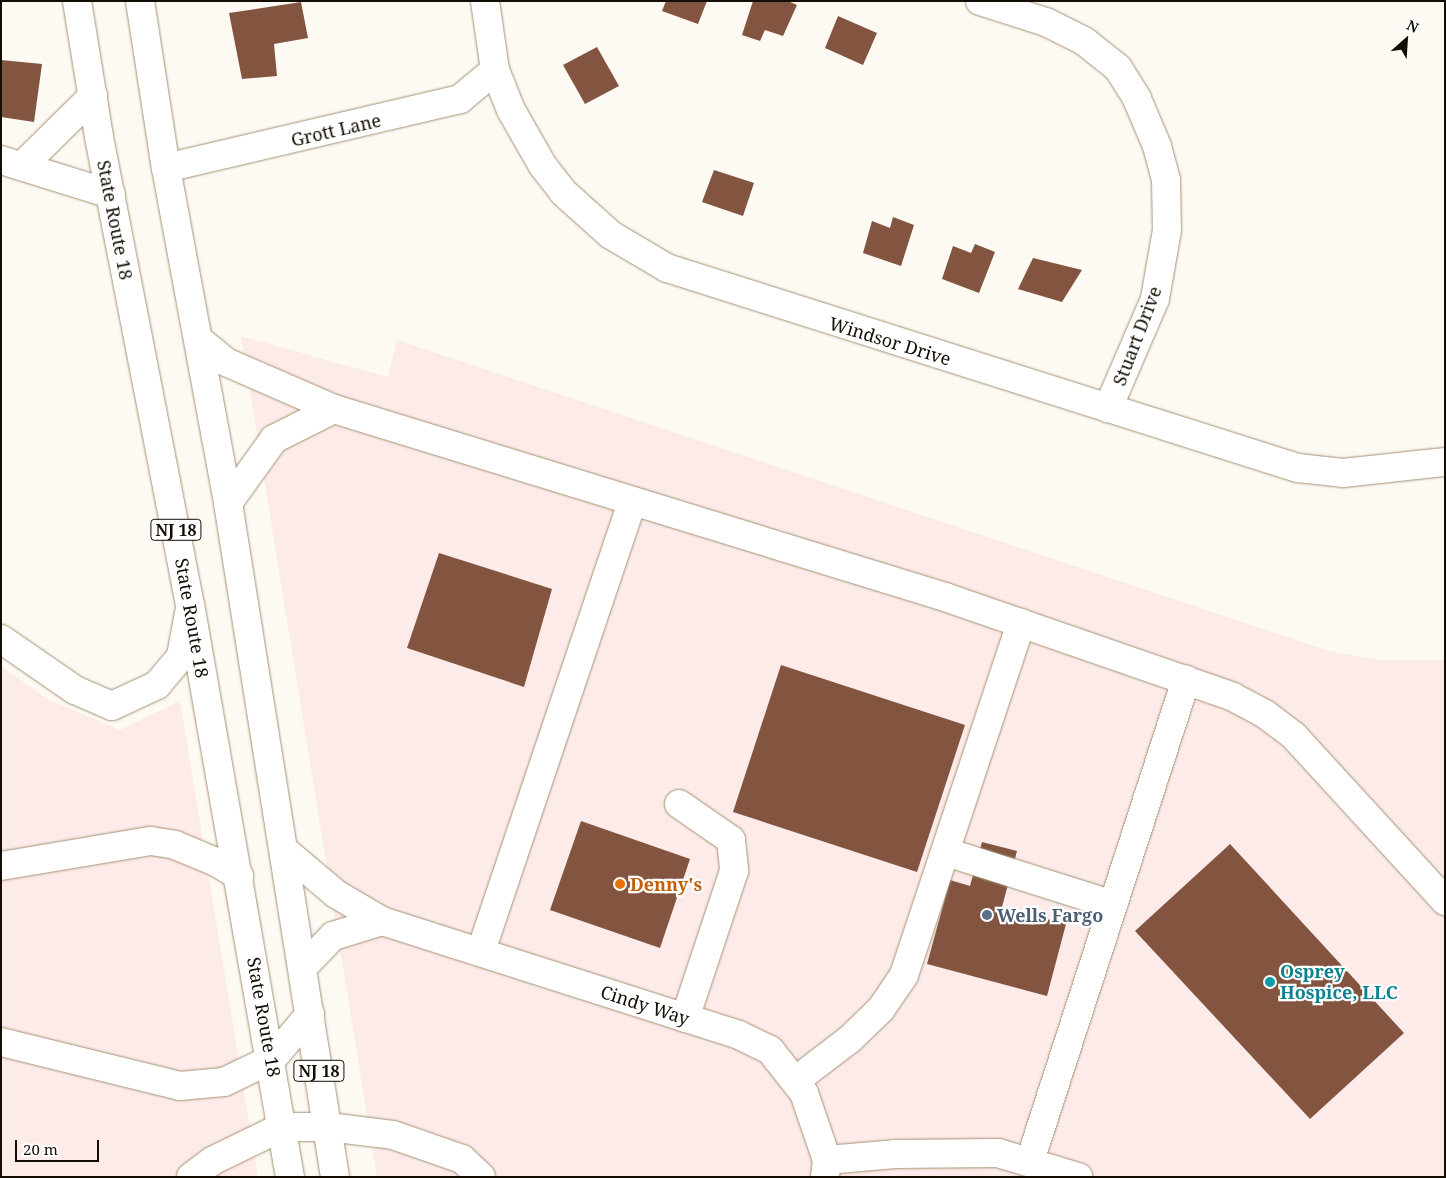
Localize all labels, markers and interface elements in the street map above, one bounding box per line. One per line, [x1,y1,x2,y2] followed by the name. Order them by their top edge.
[1381,15,1431,65] north arrow
[1404,15,1422,37] text: N
[289,109,383,151] street label: Grott Lane
[93,158,137,282] street label: State Route 18
[1108,283,1166,389] street label: Stuart Drive
[826,312,954,370] street label: Windsor Drive
[150,516,202,544] road number: NJ 18
[171,556,213,680] street label: State Route 18
[630,873,702,895] place label: Denny's
[614,878,626,890] marker: Denny's
[997,904,1103,926] place label: Wells Fargo
[981,909,993,921] marker: Wells Fargo
[243,955,285,1079] street label: State Route 18
[1280,961,1398,1004] place label: Osprey Hospice, LLC
[1264,976,1276,988] marker: Osprey Hospice, LLC
[598,981,692,1029] street label: Cindy Way
[293,1058,345,1084] road number: NJ 18
[18,1130,101,1162] scale bar
[23,1139,58,1159] text: 20 m

